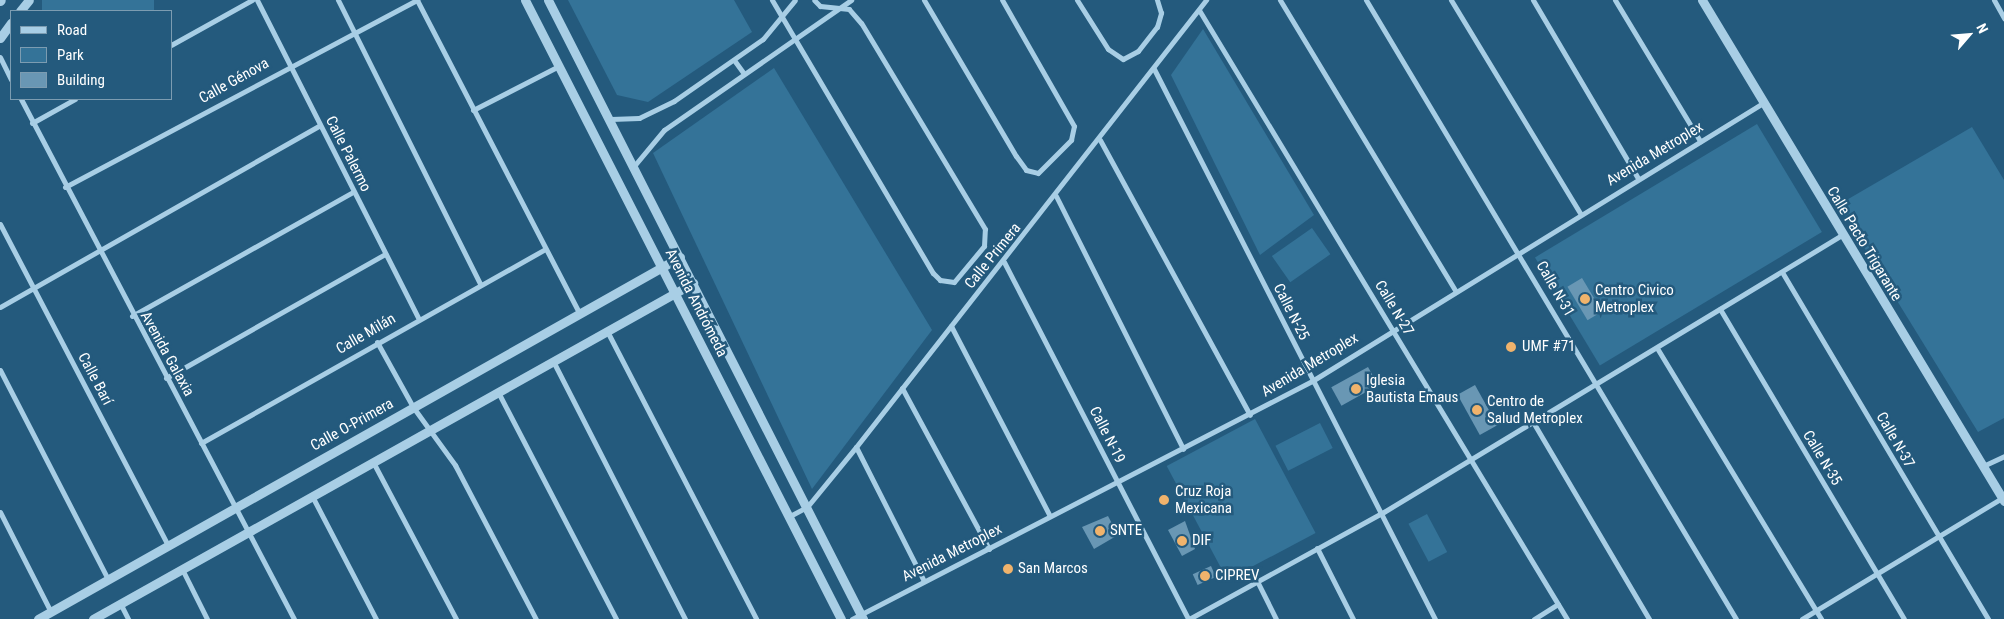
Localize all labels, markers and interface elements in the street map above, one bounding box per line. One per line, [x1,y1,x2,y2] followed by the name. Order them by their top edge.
[10,10,172,100] legend
[1944,10,1994,60] north arrow
[57,21,87,39] text: Road
[1973,21,1991,36] text: N
[57,46,84,64] text: Park
[196,54,272,108] street label: Calle Génova
[57,71,105,89] text: Building
[321,113,375,195] street label: Calle Palermo
[1603,118,1707,190] street label: Avenida Metroplex
[1823,183,1905,305] street label: Calle Pacto Trigarante
[961,220,1025,292] street label: Calle Primera
[661,246,731,360] street label: Avenida Andrómeda
[1532,258,1578,320] street label: Calle N-31
[1371,277,1417,339] street label: Calle N-27
[1269,281,1313,343] street label: Calle N-25
[1595,281,1674,316] place label: Centro Civico Metroplex
[1579,293,1591,305] marker: Centro Civico Metroplex
[136,308,198,400] street label: Avenida Galaxia
[333,310,399,358] street label: Calle Milán
[1258,329,1362,401] street label: Avenida Metroplex
[1522,338,1575,356] place label: UMF #71
[1504,340,1518,354] marker: UMF #71
[74,350,116,408] street label: Calle Barí
[1366,371,1458,406] place label: Iglesia Bautista Emaus
[1350,383,1362,395] marker: Iglesia Bautista Emaus
[1487,392,1583,427] place label: Centro de Salud Metroplex
[307,395,397,455] street label: Calle O-Primera
[1085,404,1129,466] street label: Calle N-19
[1471,404,1483,416] marker: Centro de Salud Metroplex
[1872,409,1918,471] street label: Calle N-37
[1799,427,1845,489] street label: Calle N-35
[1175,482,1232,517] place label: Cruz Roja Mexicana
[1157,493,1171,507] marker: Cruz Roja Mexicana
[899,520,1005,586] street label: Avenida Metroplex
[1110,522,1142,540] place label: SNTE
[1094,525,1106,537] marker: SNTE
[1192,532,1212,550] place label: DIF
[1176,535,1188,547] marker: DIF
[1018,560,1088,578] place label: San Marcos
[1002,563,1014,575] marker: San Marcos
[1215,567,1259,585] place label: CIPREV
[1199,570,1211,582] marker: CIPREV

